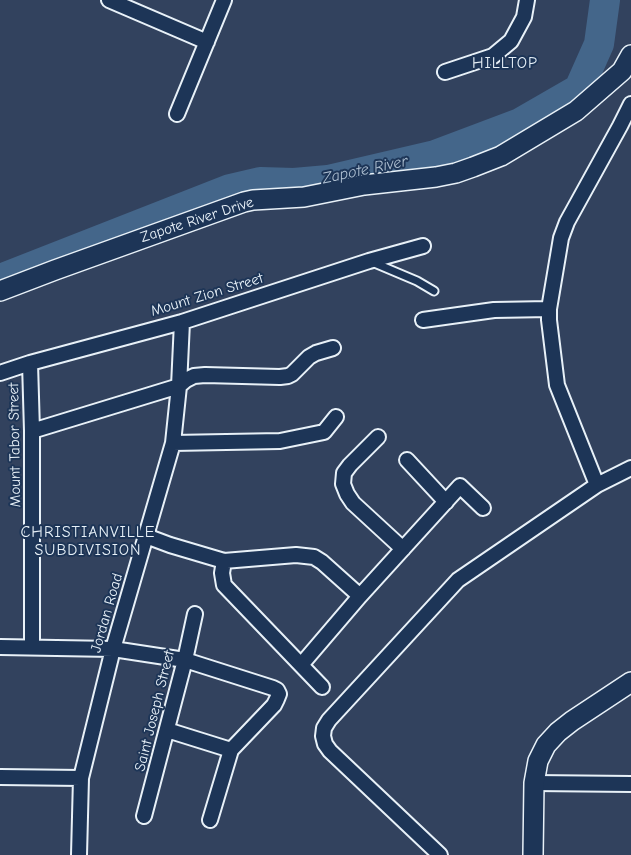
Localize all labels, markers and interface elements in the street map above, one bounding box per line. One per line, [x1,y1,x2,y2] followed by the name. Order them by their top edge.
[471,53,539,73] district label: HILLTOP
[320,152,410,188] water label: Zapote River
[138,193,256,247] street label: Zapote River Drive
[149,269,265,321] street label: Mount Zion Street
[5,383,25,507] street label: Mount Tabor Street
[19,522,157,560] district label: CHRISTIANVILLE SUBDIVISION
[87,571,127,655] street label: Jordan Road
[131,649,179,773] street label: Saint Joseph Street

